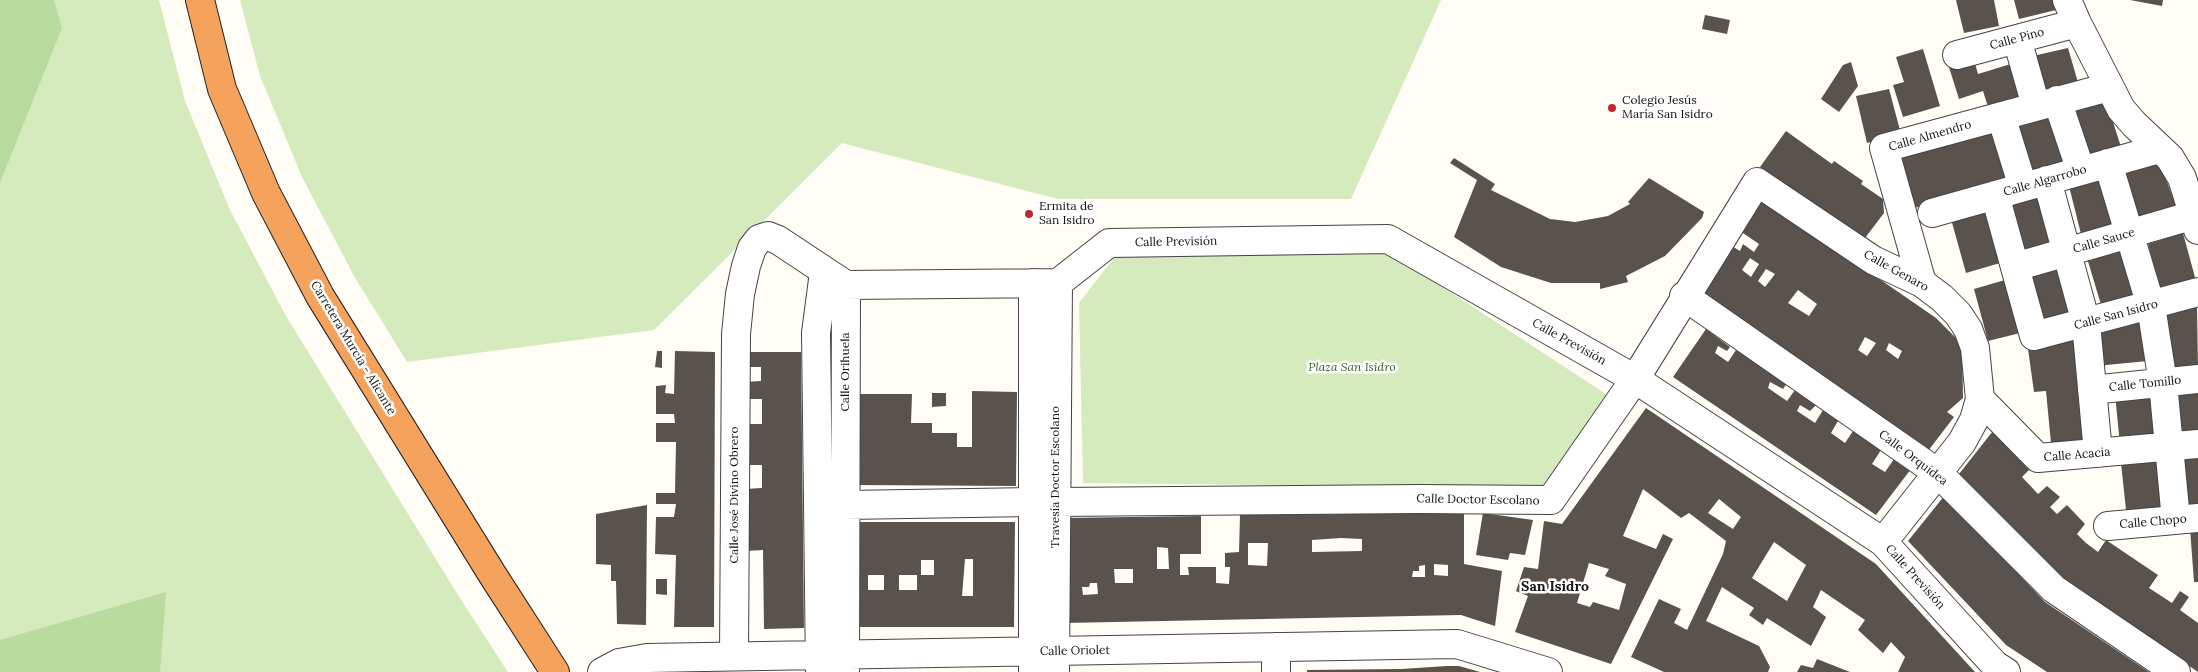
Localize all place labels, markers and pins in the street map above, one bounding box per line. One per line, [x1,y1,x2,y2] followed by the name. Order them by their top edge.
[1622,94,1713,122] place label: Colegio Jesús María San Isidro
[1606,102,1618,114] marker: Colegio Jesús María San Isidro
[1039,200,1095,228] place label: Ermita de San Isidro
[1023,208,1035,220] marker: Ermita de San Isidro

